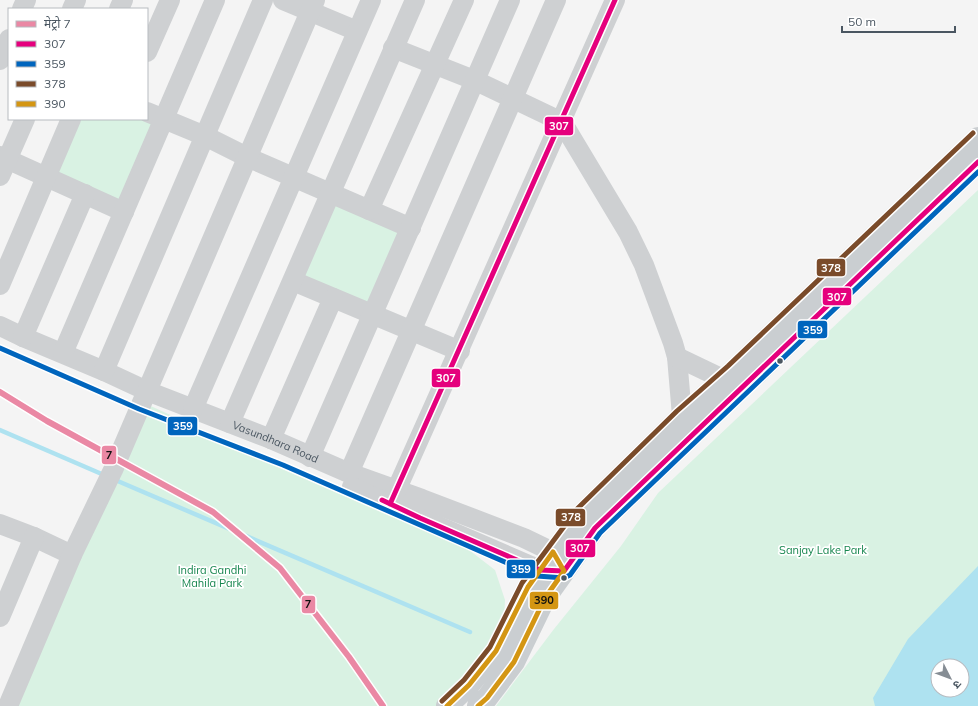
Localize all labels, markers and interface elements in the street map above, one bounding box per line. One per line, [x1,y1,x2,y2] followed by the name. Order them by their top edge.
[8,8,148,120] legend
[842,8,955,34] scale bar
[848,14,876,29] text: 50 m
[44,16,71,31] text: मेट्रो 7
[44,36,66,51] text: 307
[44,56,66,71] text: 359
[44,76,66,91] text: 378
[44,96,66,111] text: 390
[544,116,574,136] line badge: 307
[549,119,569,133] text: 307
[816,258,846,277] line badge: 378
[821,261,841,275] text: 378
[822,287,852,306] line badge: 307
[827,290,847,304] text: 307
[797,320,828,339] line badge: 359
[803,323,823,337] text: 359
[775,356,785,366] unlabelled marker
[431,368,461,388] line badge: 307
[436,371,456,385] text: 307
[167,416,198,436] line badge: 359
[230,418,321,466] street label: Vasundhara Road
[173,419,193,433] text: 359
[101,445,117,465] line badge: 7
[106,448,113,462] text: 7
[555,508,586,527] line badge: 378
[561,510,581,524] text: 378
[565,539,596,558] line badge: 307
[570,541,590,555] text: 307
[779,543,867,557] park label: Sanjay Lake Park
[506,559,536,579] line badge: 359
[511,562,531,576] text: 359
[178,563,246,590] park label: Indira Gandhi Mahila Park
[559,573,569,583] unlabelled marker
[529,591,559,610] line badge: 390
[534,593,554,607] text: 390
[301,595,316,614] line badge: 7
[305,597,312,611] text: 7
[930,658,970,698] north arrow
[950,678,965,692] text: उ

